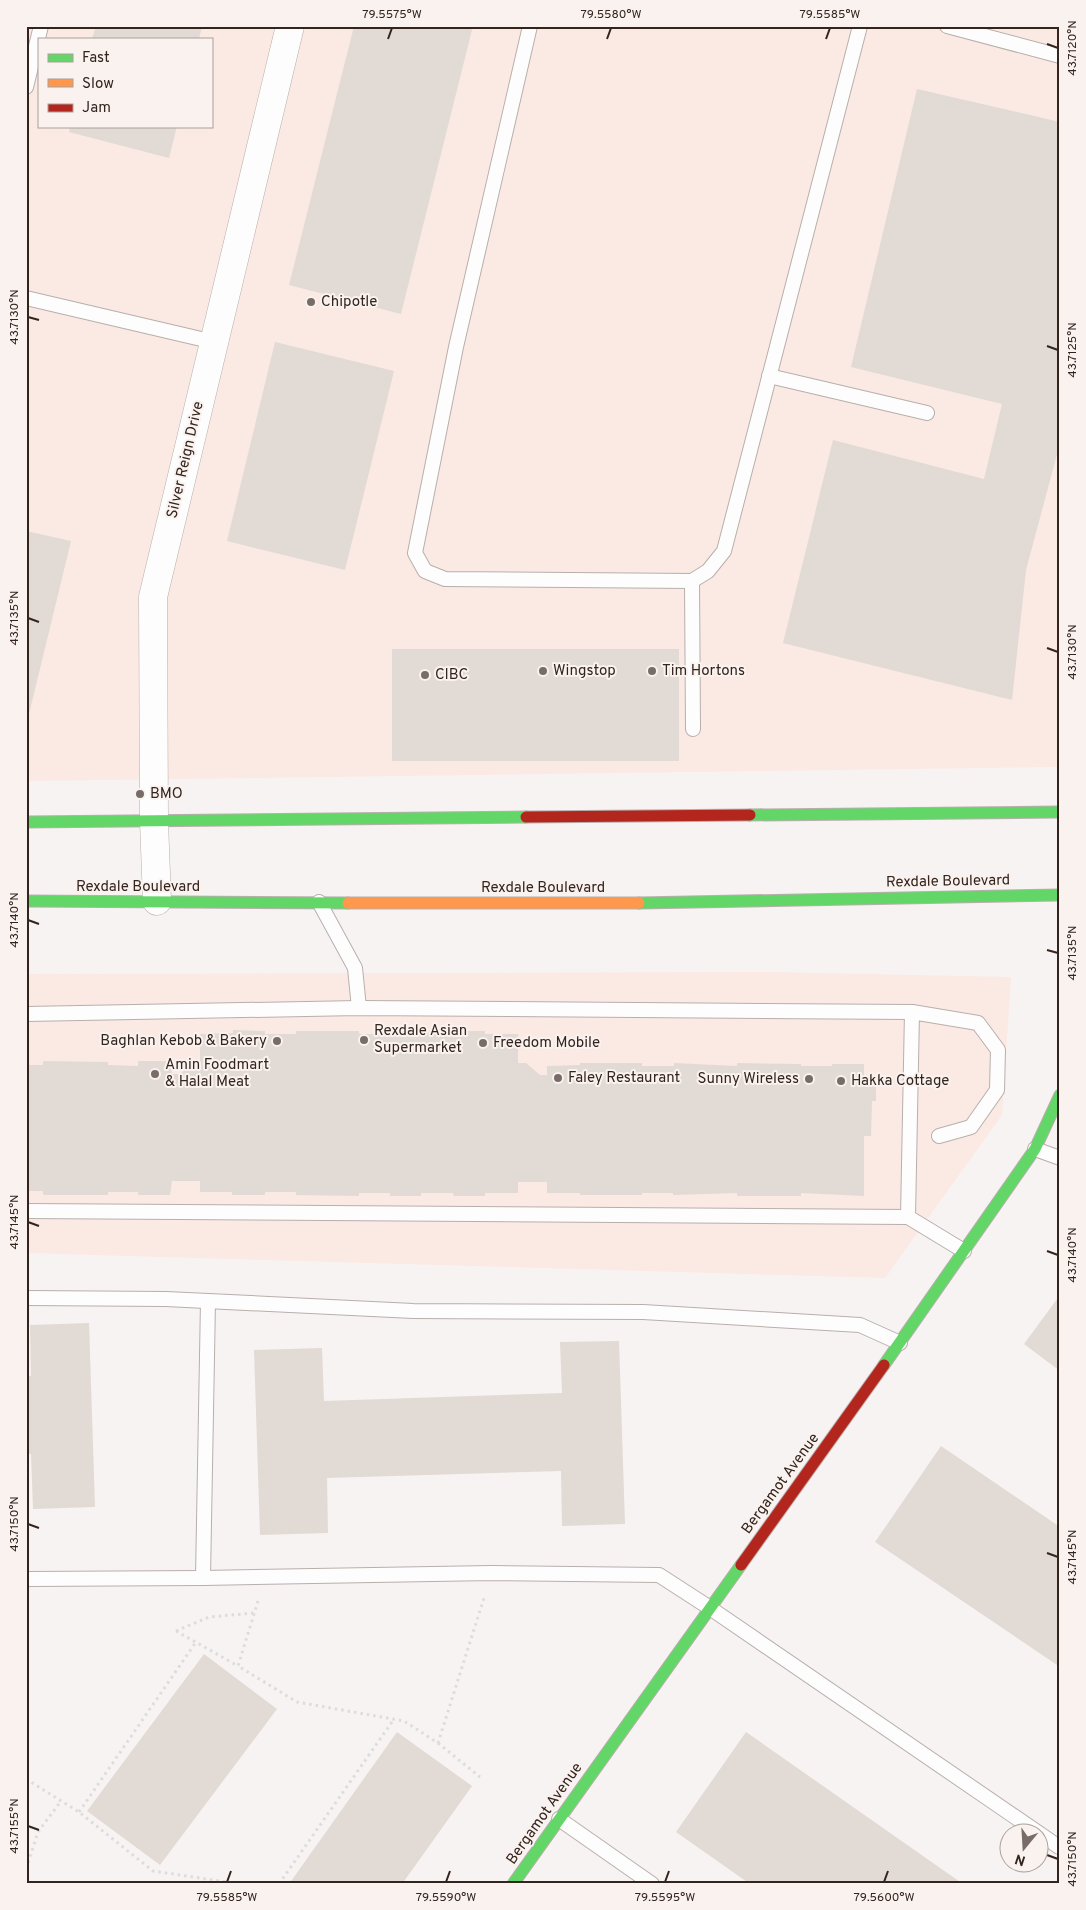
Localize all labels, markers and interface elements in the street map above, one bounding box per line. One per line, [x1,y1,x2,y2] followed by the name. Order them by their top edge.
[362,7,422,23] text: 79.5575°W
[581,7,641,23] text: 79.5580°W
[800,7,860,23] text: 79.5585°W
[1065,20,1081,76] text: 43.7120°N
[38,38,212,128] legend
[82,49,110,68] text: Fast
[82,75,114,94] text: Slow
[82,99,111,118] text: Jam
[7,289,23,345] text: 43.7130°N
[321,293,377,312] place label: Chipotle
[305,296,317,308] marker: Chipotle
[1065,322,1081,378] text: 43.7125°N
[163,400,209,520] street label: Silver Reign Drive
[7,590,23,646] text: 43.7135°N
[1065,624,1081,680] text: 43.7130°N
[553,662,616,681] place label: Wingstop
[662,662,745,681] place label: Tim Hortons
[537,665,549,677] marker: Wingstop
[646,665,658,677] marker: Tim Hortons
[435,666,468,685] place label: CIBC
[419,669,431,681] marker: CIBC
[150,785,183,804] place label: BMO
[134,788,146,800] marker: BMO
[886,871,1010,893] street label: Rexdale Boulevard
[76,878,200,897] street label: Rexdale Boulevard
[481,879,605,898] street label: Rexdale Boulevard
[7,892,23,948] text: 43.7140°N
[1065,925,1081,981] text: 43.7135°N
[374,1022,467,1058] place label: Rexdale Asian Supermarket
[100,1032,267,1051] place label: Baghlan Kebob & Bakery
[358,1034,370,1046] marker: Rexdale Asian Supermarket
[493,1034,600,1053] place label: Freedom Mobile
[271,1035,283,1047] marker: Baghlan Kebob & Bakery
[477,1037,489,1049] marker: Freedom Mobile
[165,1056,269,1092] place label: Amin Foodmart & Halal Meat
[149,1068,161,1080] marker: Amin Foodmart & Halal Meat
[568,1069,680,1088] place label: Faley Restaurant
[697,1070,799,1089] place label: Sunny Wireless
[552,1072,564,1084] marker: Faley Restaurant
[851,1072,949,1091] place label: Hakka Cottage
[803,1073,815,1085] marker: Sunny Wireless
[835,1075,847,1087] marker: Hakka Cottage
[7,1194,23,1250] text: 43.7145°N
[1065,1227,1081,1283] text: 43.7140°N
[738,1430,824,1538] street label: Bergamot Avenue
[7,1496,23,1552] text: 43.7150°N
[1065,1529,1081,1585] text: 43.7145°N
[503,1759,587,1869] street label: Bergamot Avenue
[7,1798,23,1854] text: 43.7155°N
[998,1822,1048,1872] north arrow
[1065,1831,1081,1887] text: 43.7150°N
[1013,1849,1028,1869] text: N
[197,1890,257,1906] text: 79.5585°W
[416,1890,476,1906] text: 79.5590°W
[635,1890,695,1906] text: 79.5595°W
[853,1890,915,1906] text: 79.5600°W

